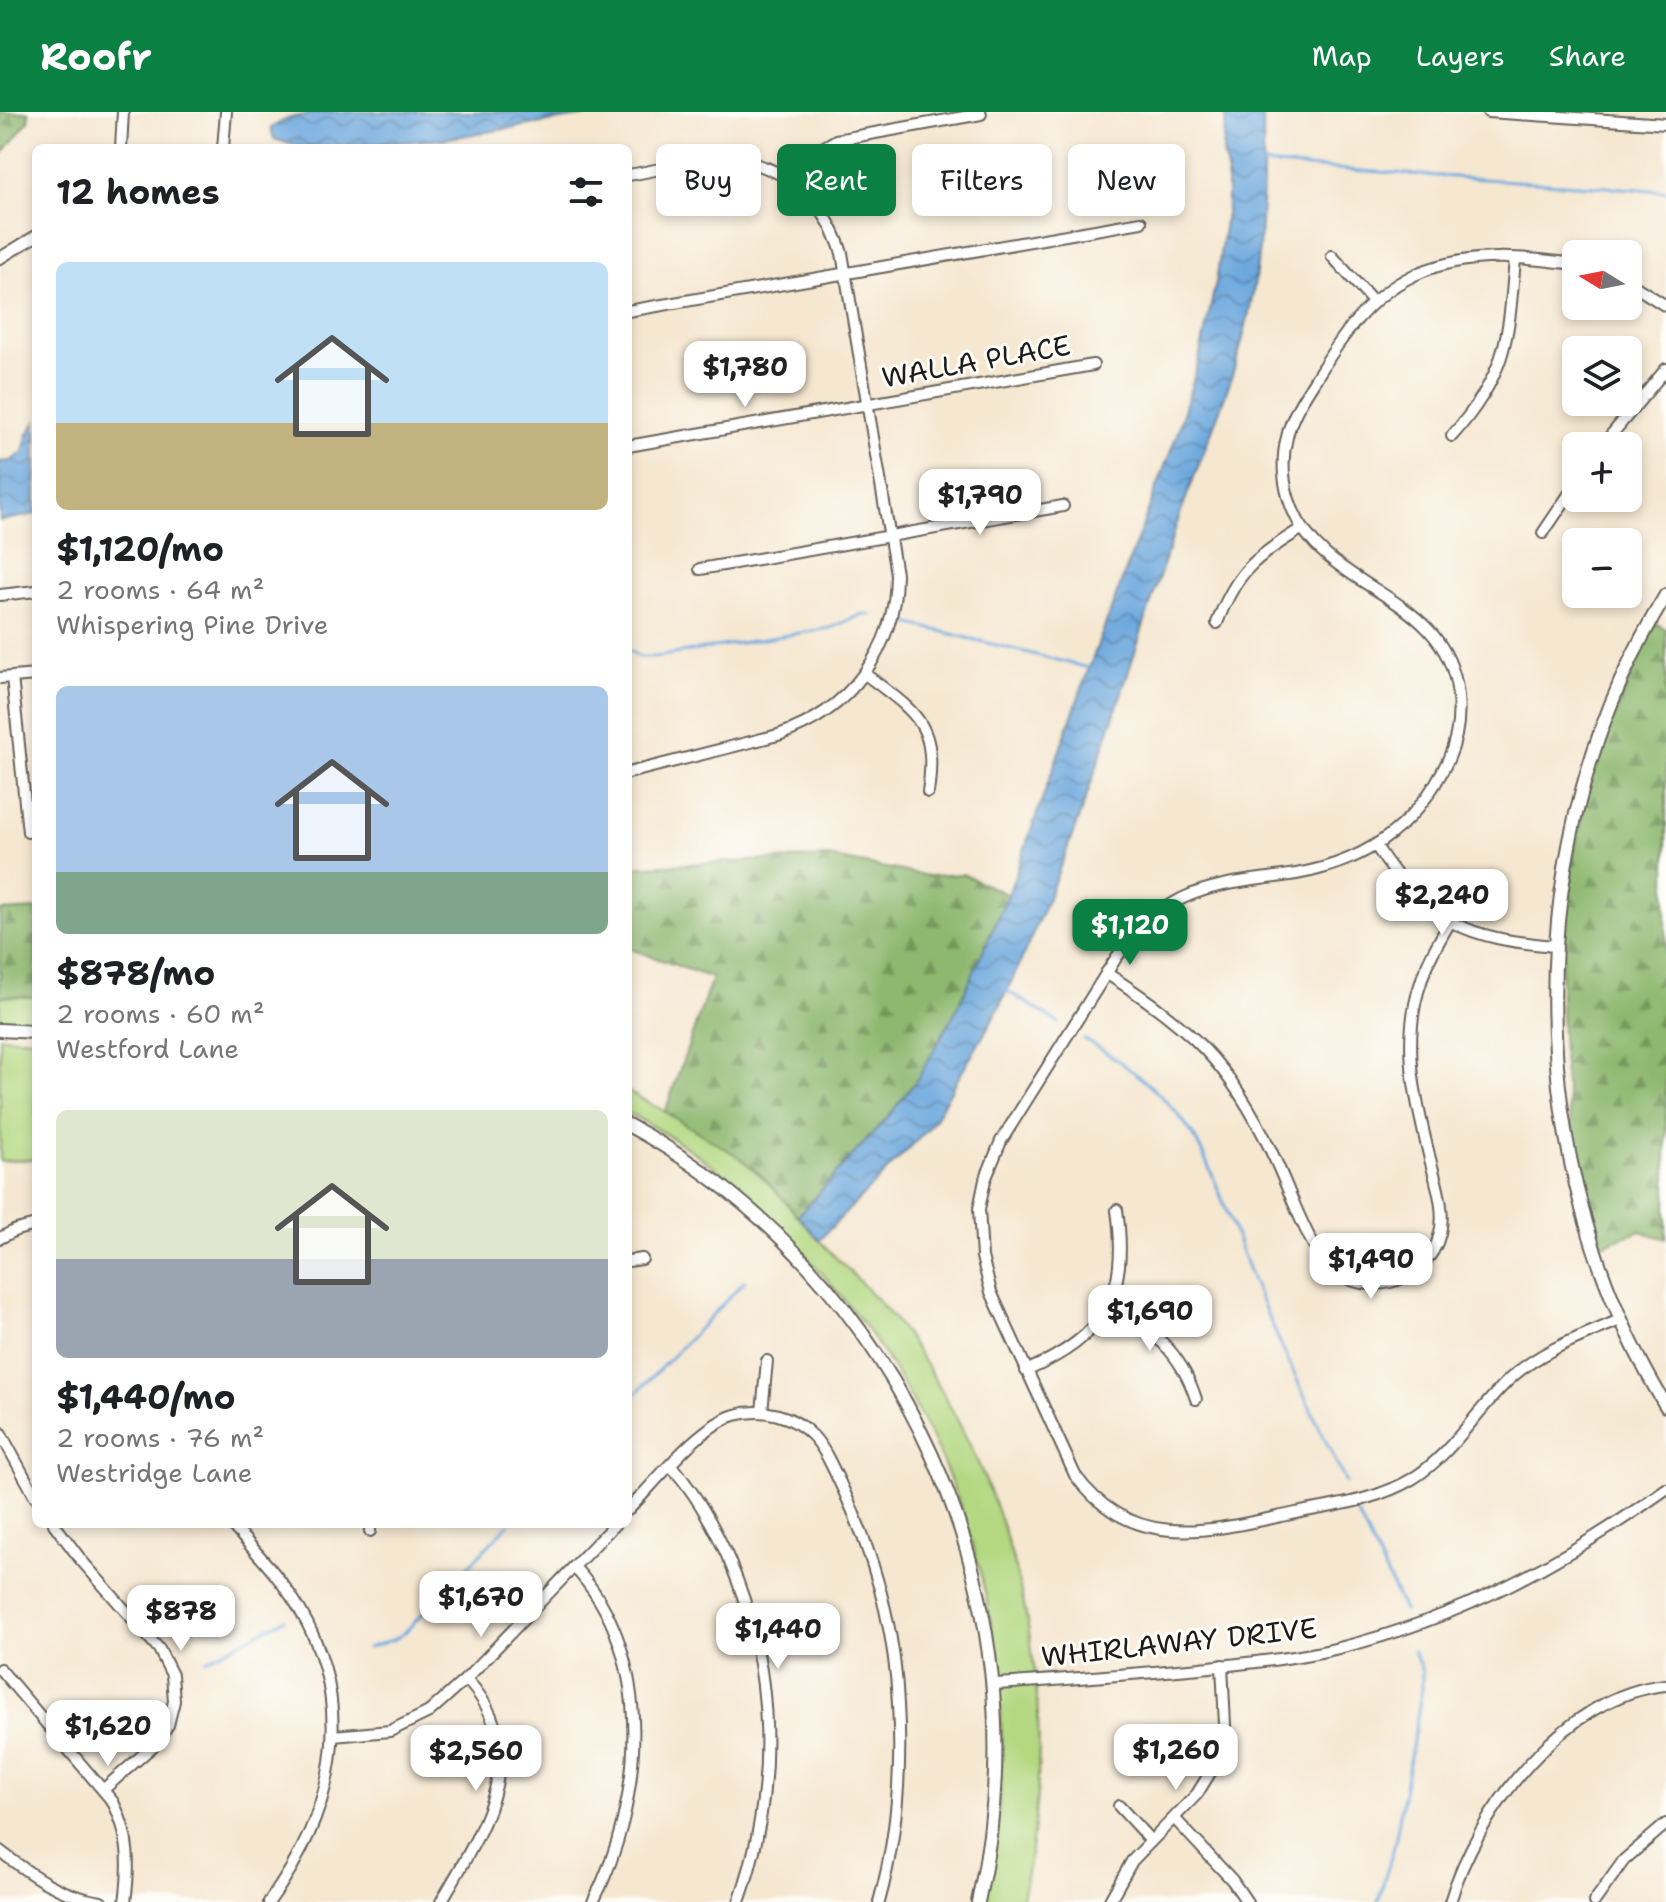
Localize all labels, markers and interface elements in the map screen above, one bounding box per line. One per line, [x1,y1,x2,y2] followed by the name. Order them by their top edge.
[40,31,152,82] text: Roofr
[1312,37,1372,75] text: Map
[1416,37,1505,75] text: Layers
[1549,37,1626,75] text: Share
[656,144,761,216] chip: Buy
[777,144,896,216] chip: Rent
[912,144,1052,216] chip: Filters
[1068,144,1185,216] chip: New
[56,169,220,215] text: 12 homes
[564,170,608,214] icon: filters
[1562,240,1642,320] north arrow
[1562,240,1642,608] map controls
[260,314,404,458] icon: home
[879,326,1073,396] street label: WALLA PLACE
[1562,336,1642,416] button: layers
[680,341,810,409] pin: $1,780
[702,349,788,384] text: $1,780
[1562,432,1642,512] button: +
[915,469,1045,537] pin: $1,790
[937,477,1023,512] text: $1,790
[56,526,224,572] text: $1,120/mo
[1562,528,1642,608] button: −
[56,572,264,607] text: 2 rooms · 64 m²
[56,607,328,642] text: Whispering Pine Drive
[260,738,404,882] icon: home
[1377,869,1507,937] pin: $2,240
[1394,877,1490,912] text: $2,240
[1065,899,1195,967] pin: $1,120
[1090,907,1170,942] text: $1,120
[56,950,215,996] text: $878/mo
[56,996,265,1031] text: 2 rooms · 60 m²
[56,1031,239,1066] text: Westford Lane
[260,1162,404,1306] icon: home
[1306,1233,1436,1301] pin: $1,490
[1327,1241,1415,1276] text: $1,490
[1085,1285,1215,1353] pin: $1,690
[1106,1293,1194,1328] text: $1,690
[56,1374,236,1420] text: $1,440/mo
[56,1420,264,1455] text: 2 rooms · 76 m²
[56,1455,252,1490] text: Westridge Lane
[416,1571,546,1639] pin: $1,670
[437,1579,525,1614] text: $1,670
[134,1585,228,1653] pin: $878
[145,1593,217,1628] text: $878
[713,1603,843,1671] pin: $1,440
[1039,1609,1319,1675] street label: WHIRLAWAY DRIVE
[734,1611,822,1646] text: $1,440
[43,1700,173,1768] pin: $1,620
[64,1708,152,1743] text: $1,620
[1111,1724,1241,1792] pin: $1,260
[411,1725,541,1793] pin: $2,560
[1132,1732,1220,1767] text: $1,260
[429,1733,524,1768] text: $2,560

